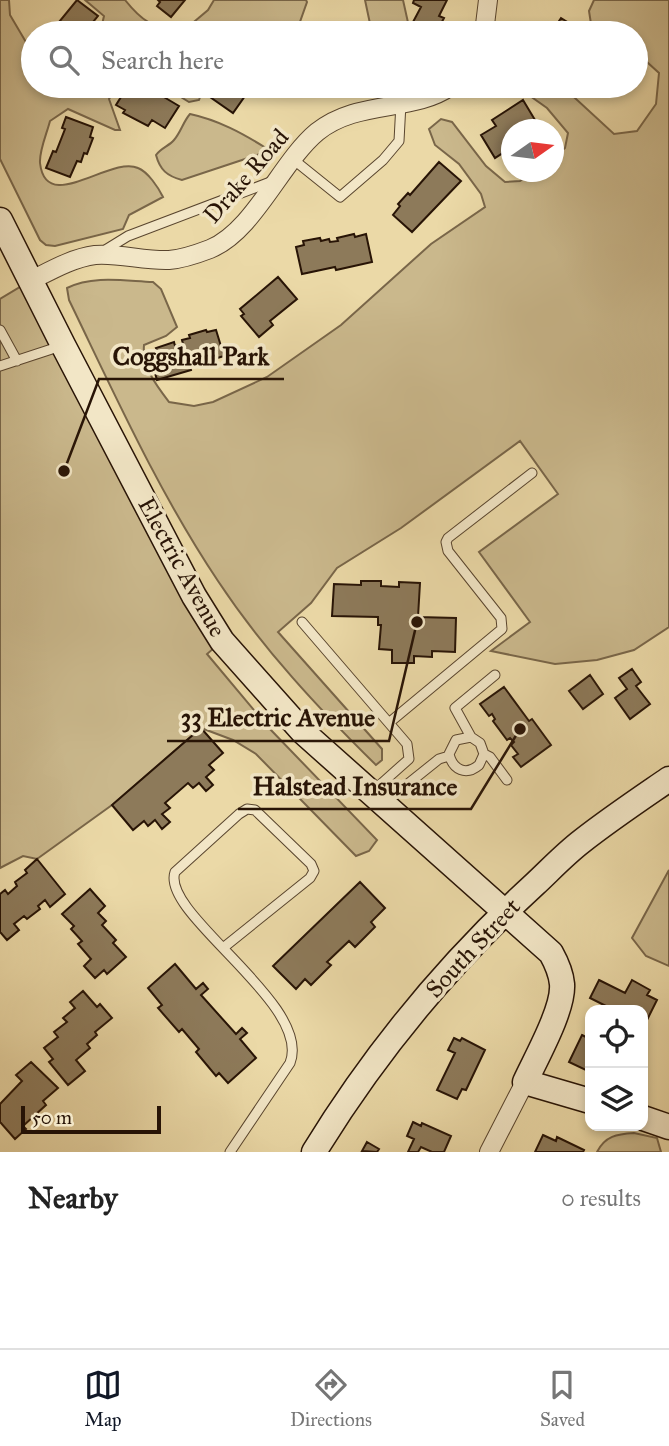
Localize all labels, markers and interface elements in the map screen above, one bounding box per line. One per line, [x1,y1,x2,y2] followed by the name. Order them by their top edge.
[21,21,648,98] search box
[45,41,83,79] icon: search
[101,44,224,76] text: Search here
[501,119,564,182] north arrow
[197,123,295,229] street label: Drake Road
[99,332,284,379] callout: Coggshall Park
[113,340,270,373] text: Coggshall Park
[131,492,233,642] street label: Electric Avenue
[167,694,389,741] callout: 33 Electric Avenue
[181,701,375,733] text: 33 Electric Avenue
[238,762,471,809] callout: Halstead Insurance
[253,770,458,802] text: Halstead Insurance
[419,892,527,1004] street label: South Street
[585,1005,648,1131] map controls
[585,1005,648,1068] button: locate
[585,1068,648,1131] button: layers
[21,1103,161,1135] scale bar
[32,1106,72,1129] text: 50 m
[28,1180,118,1216] text: Nearby
[561,1184,641,1212] text: 0 results
[84,1366,122,1431] tab: Map
[290,1366,372,1431] tab: Directions
[540,1366,585,1431] tab: Saved

